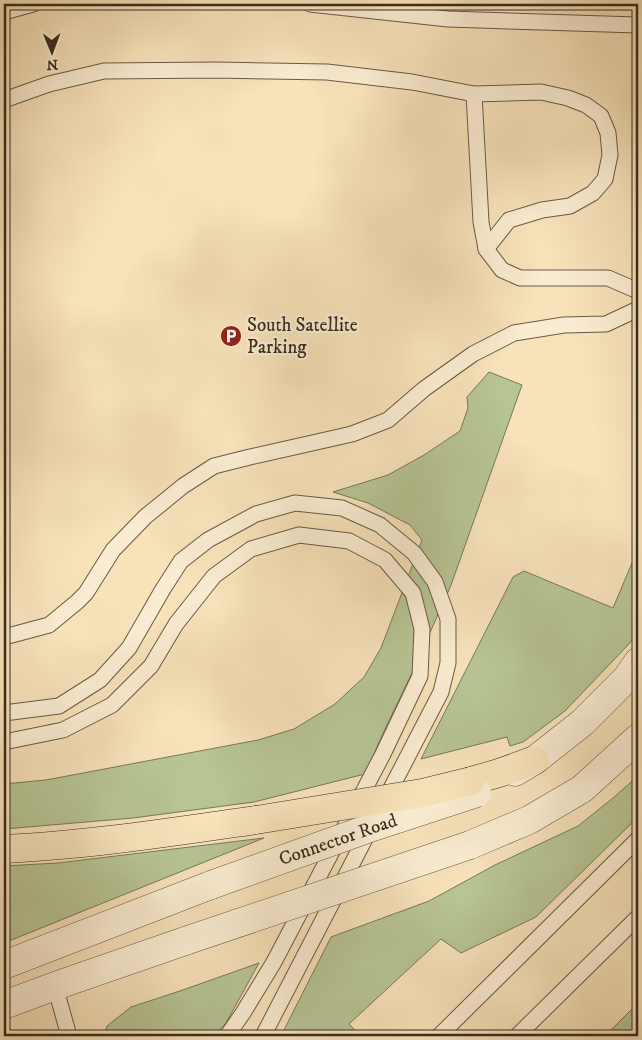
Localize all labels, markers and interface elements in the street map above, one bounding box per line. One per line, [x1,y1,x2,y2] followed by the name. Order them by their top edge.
[28,28,78,78] north arrow
[46,55,58,73] text: N
[247,314,358,359] place label: South Satellite Parking
[219,324,243,348] parking icon: South Satellite Parking
[276,809,401,871] street label: Connector Road

